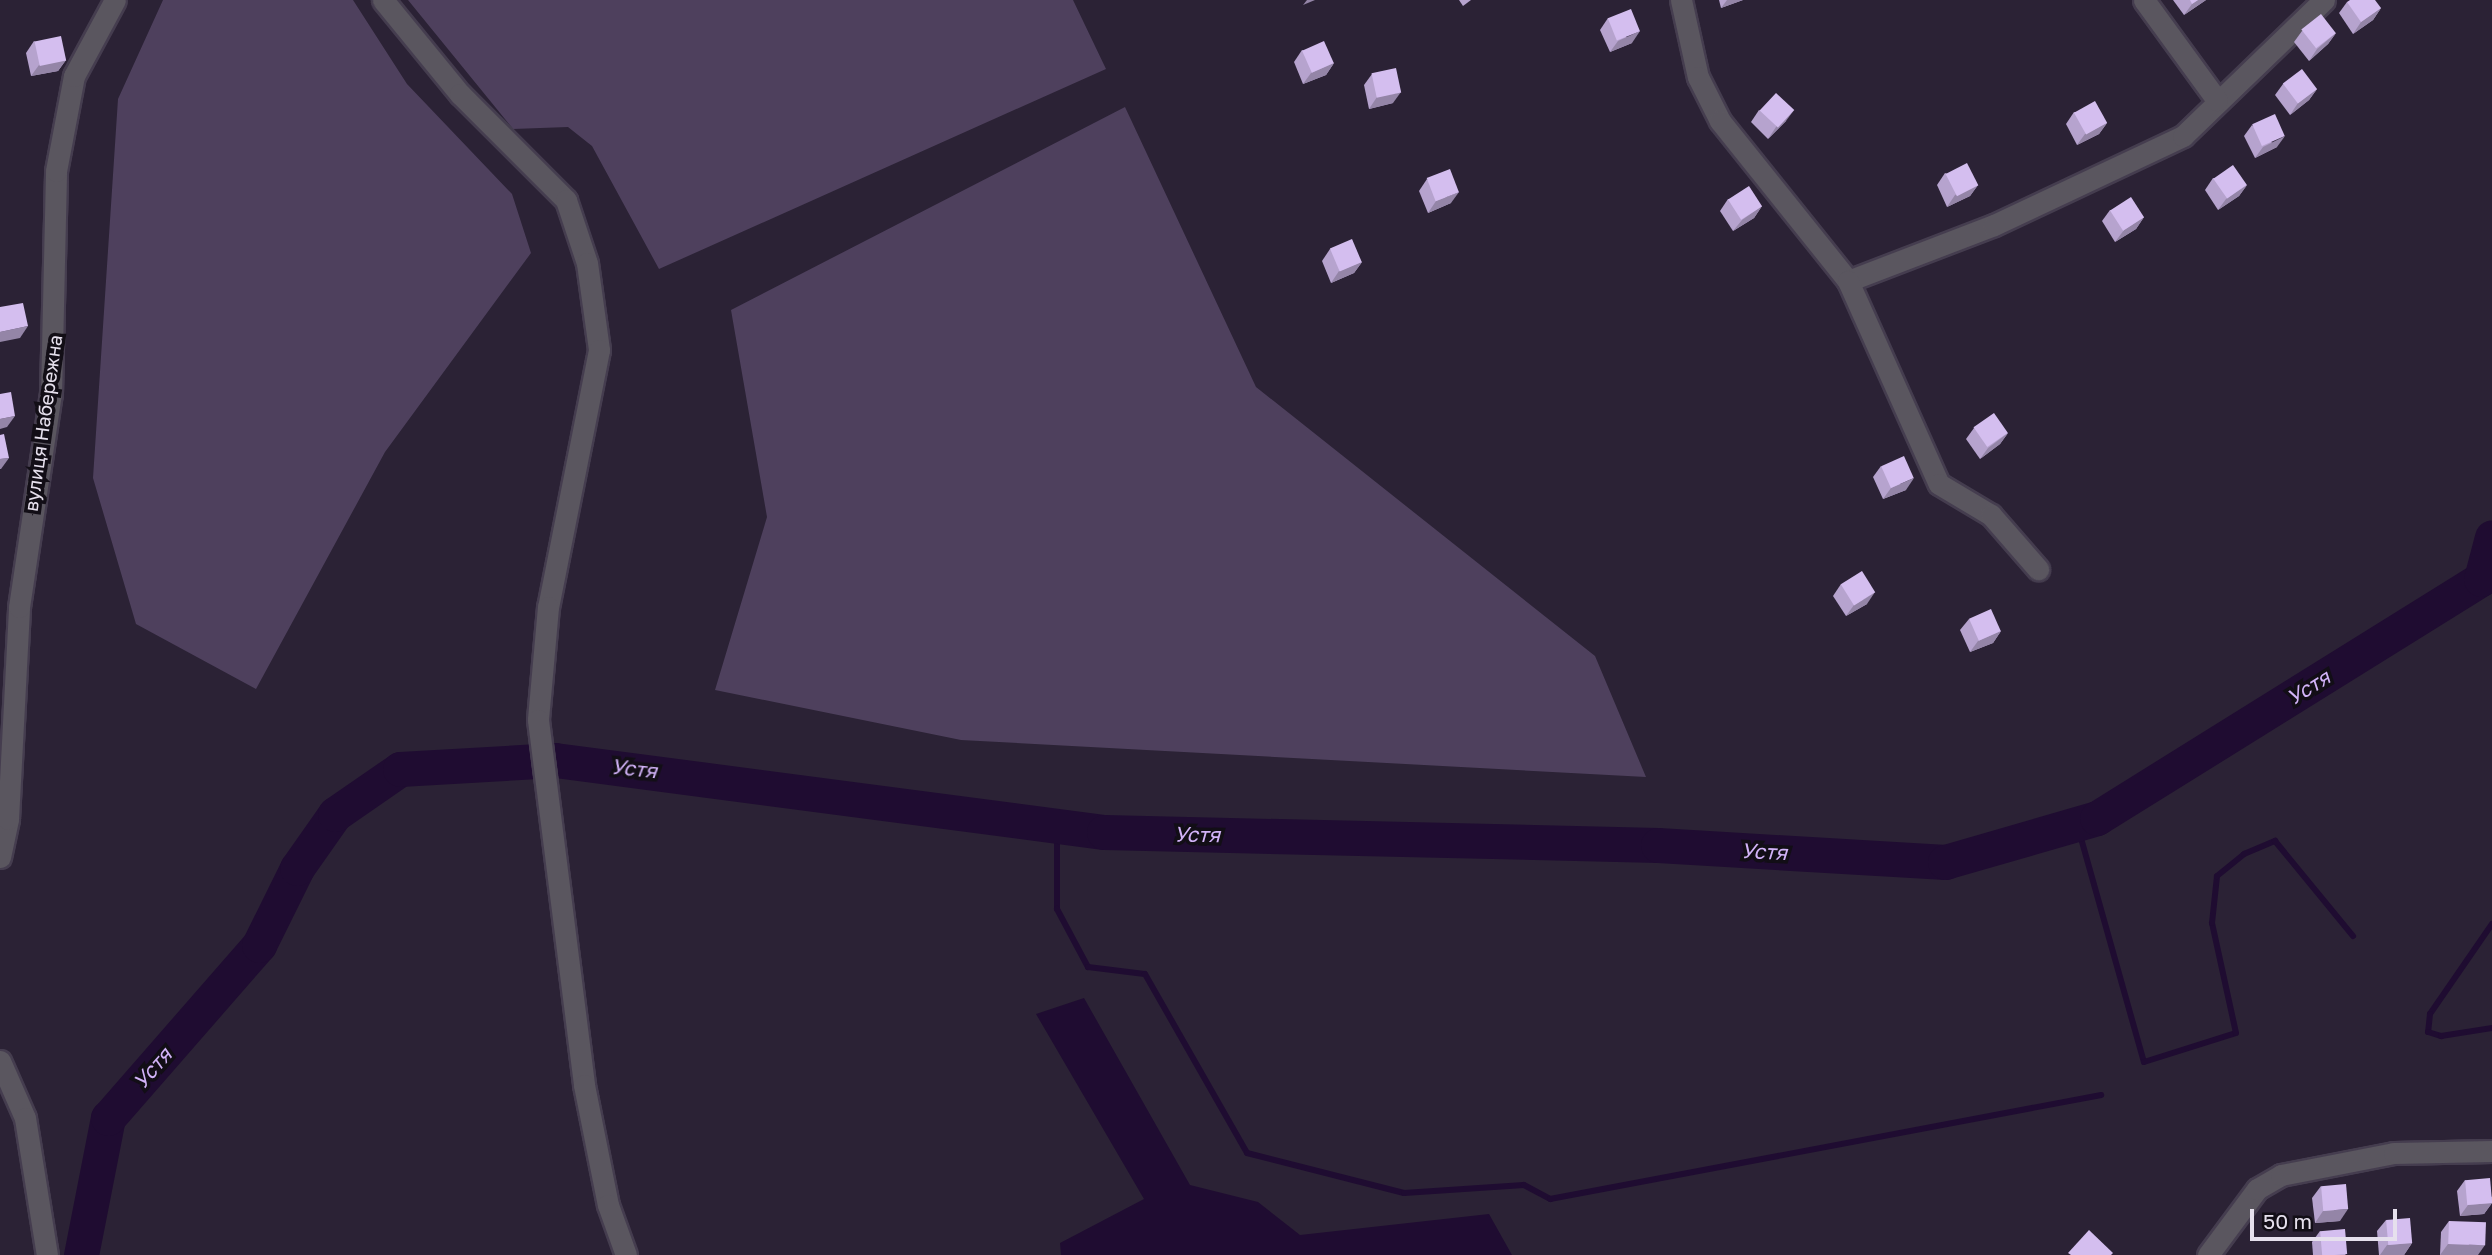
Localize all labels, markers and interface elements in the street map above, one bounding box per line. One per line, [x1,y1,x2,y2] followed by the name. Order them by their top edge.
[19,333,67,513] street label: вулиця Набережна
[2282,664,2334,710] water label: Устя
[610,753,658,783] water label: Устя
[1174,821,1220,847] water label: Устя
[1740,837,1788,865] water label: Устя
[127,1042,177,1094] water label: Устя
[2254,1196,2401,1240] scale bar
[2263,1208,2312,1234] text: 50 m

